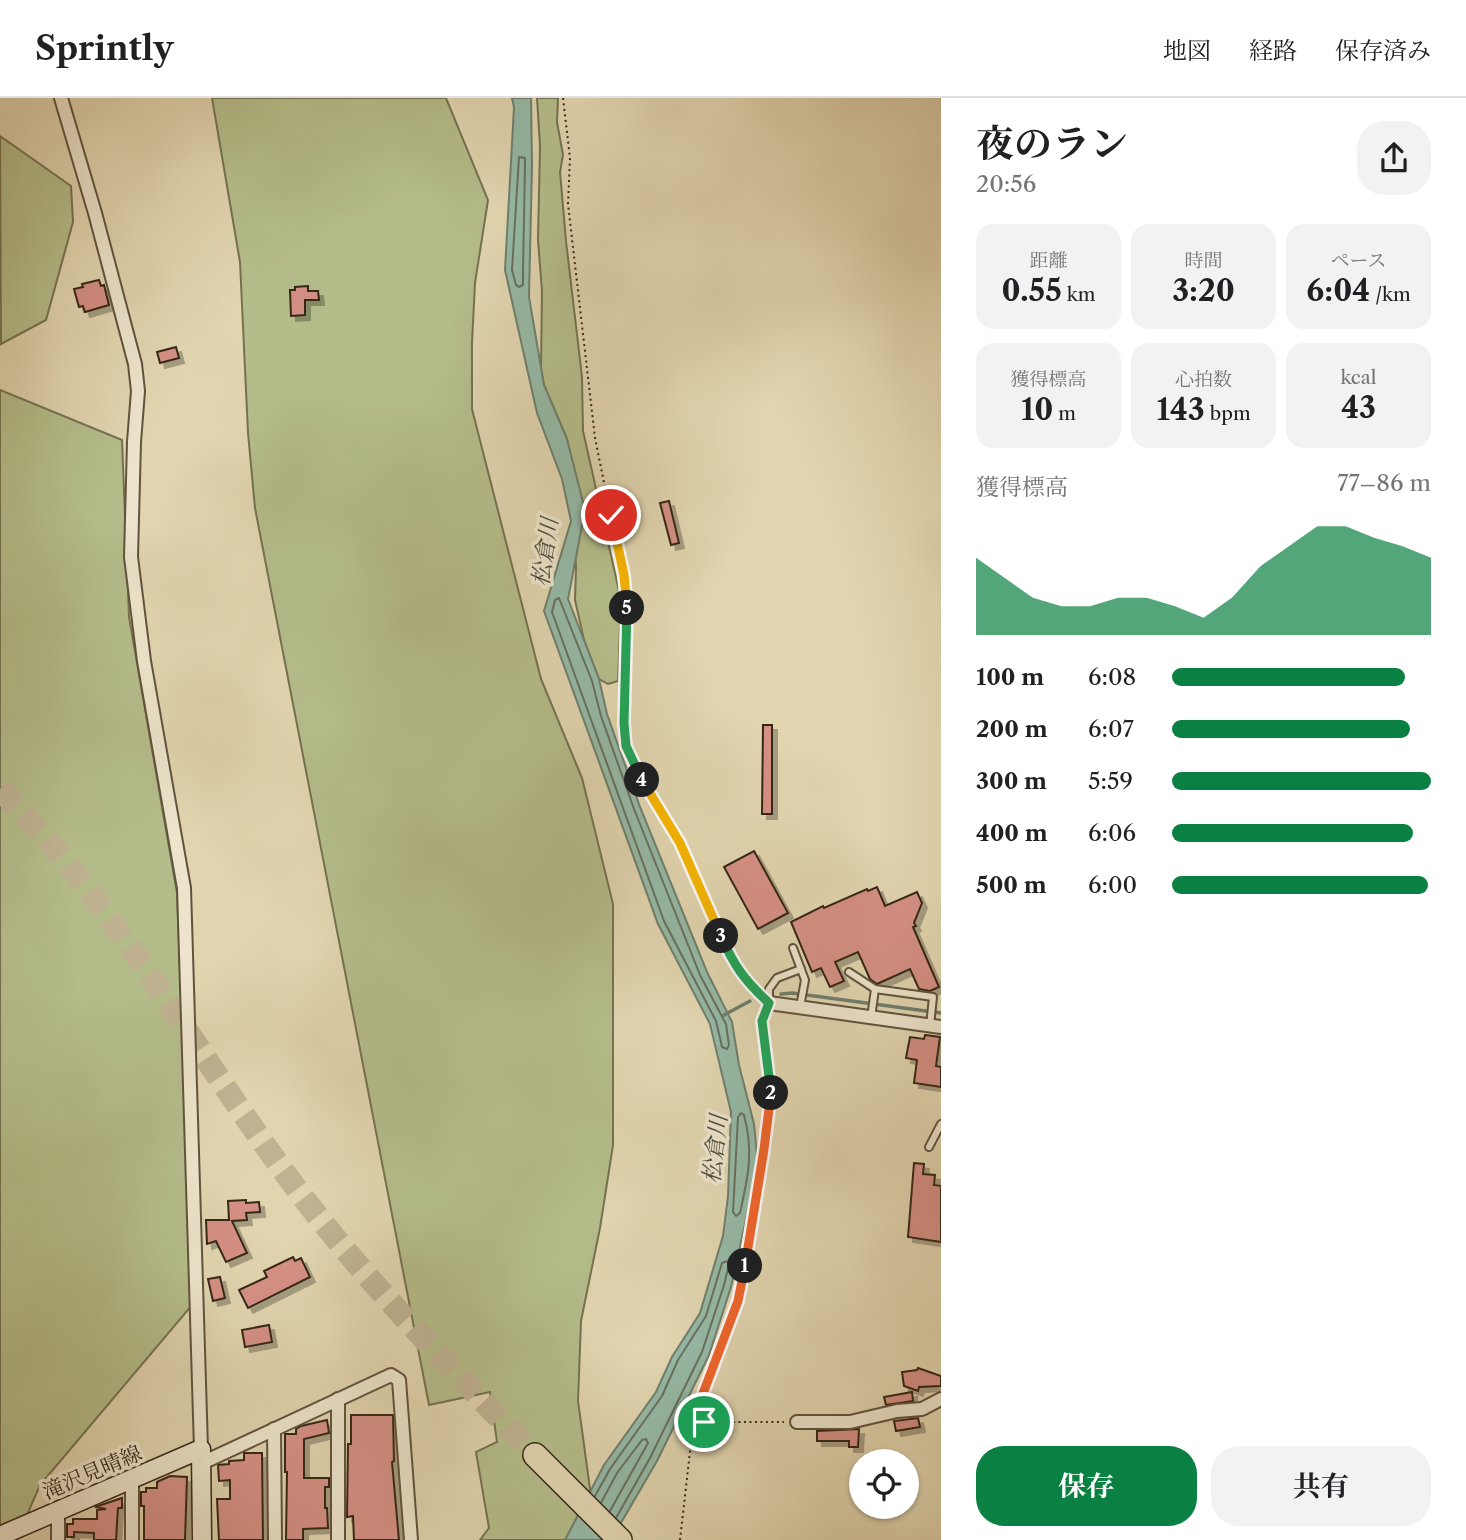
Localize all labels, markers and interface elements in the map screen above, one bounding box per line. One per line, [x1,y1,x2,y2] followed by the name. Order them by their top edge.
[35,28,173,69] text: Sprintly
[1163,36,1211,65] text: 地図
[1249,36,1297,65] text: 経路
[1335,36,1431,65] text: 保存済み
[976,120,1128,167] text: 夜のラン
[1357,121,1431,195] button: share
[976,170,1036,198] text: 20:56
[1029,249,1068,272] text: 距離
[1184,249,1223,272] text: 時間
[1330,249,1387,272] text: ペース
[1002,272,1062,309] text: 0.55
[1172,272,1235,309] text: 3:20
[1306,272,1370,309] text: 6:04
[1062,283,1095,306] text: km
[1370,283,1411,306] text: /km
[1341,366,1376,389] text: kcal
[1010,368,1087,391] text: 獲得標高
[1175,368,1232,391] text: 心拍数
[1341,389,1376,426] text: 43
[1021,391,1053,428] text: 10
[1156,391,1205,428] text: 143
[1053,402,1076,425] text: m
[1205,402,1251,425] text: bpm
[1337,469,1431,497] text: 77–86 m
[976,473,1068,501] text: 獲得標高
[581,485,641,545] pin
[592,496,630,534] icon: check
[526,513,564,588] water label: 松倉川
[610,590,644,626] pin: 5
[621,596,632,619] text: 5
[976,663,1044,691] text: 100 m
[1088,663,1136,691] text: 6:08
[976,715,1048,743] text: 200 m
[1088,715,1134,743] text: 6:07
[624,762,660,798] pin: 4
[976,767,1047,795] text: 300 m
[1088,767,1133,795] text: 5:59
[636,768,647,791] text: 4
[976,819,1048,847] text: 400 m
[1088,819,1136,847] text: 6:06
[976,871,1047,899] text: 500 m
[1088,871,1137,899] text: 6:00
[704,918,738,954] pin: 3
[715,924,726,947] text: 3
[754,1076,788,1110] pin: 2
[765,1081,776,1104] text: 2
[697,1110,733,1185] water label: 松倉川
[728,1248,762,1284] pin: 1
[740,1254,749,1277] text: 1
[674,1392,734,1452] pin
[685,1403,723,1441] icon: arrive
[39,1440,145,1504] street label: 滝沢見晴線
[976,1446,1197,1526] button: 保存
[1211,1446,1431,1526] button: 共有
[849,1449,919,1519] map controls
[849,1449,919,1519] button: locate

